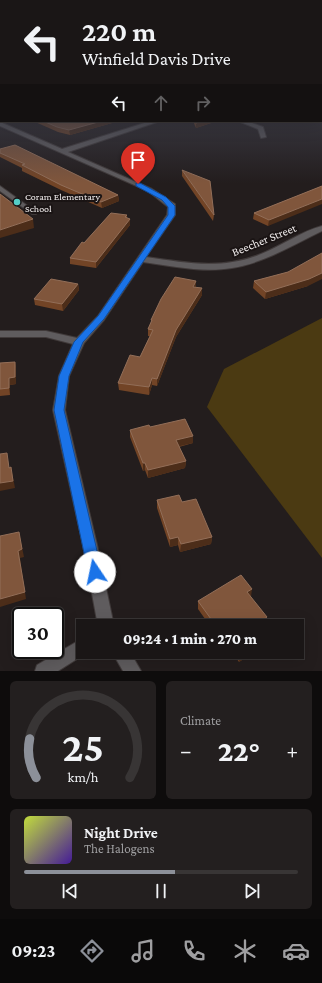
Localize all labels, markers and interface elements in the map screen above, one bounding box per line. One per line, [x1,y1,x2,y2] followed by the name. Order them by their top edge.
[16,16,68,68] icon: left
[82,16,156,47] text: 220 m
[82,49,231,69] text: Winfield Davis Drive
[108,92,130,114] icon: left
[150,92,172,114] icon: ahead
[192,92,214,114] icon: right
[121,143,155,184] pin
[127,149,149,171] icon: arrive
[25,191,100,214] place label: Coram Elementary School
[12,197,22,207] marker: Coram Elementary School
[230,220,299,259] street label: Beecher Street
[74,551,116,593] position arrow
[12,607,64,659] speed limit sign: 30
[123,631,257,647] text: 09:24 · 1 min · 270 m
[180,713,221,728] text: Climate
[62,724,104,770] text: 25
[218,734,260,767] text: 22°
[180,738,192,763] text: −
[286,738,298,763] text: +
[68,769,99,785] text: km/h
[84,825,158,841] text: Night Drive
[84,841,155,856] text: The Halogens
[59,880,81,902] icon: previous
[150,880,172,902] icon: pause
[241,880,263,902] icon: next
[78,937,106,965] icon: directions
[129,937,157,965] icon: music
[180,937,208,965] icon: phone
[231,937,259,965] icon: climate
[282,937,310,965] icon: car
[12,941,55,961] text: 09:23

